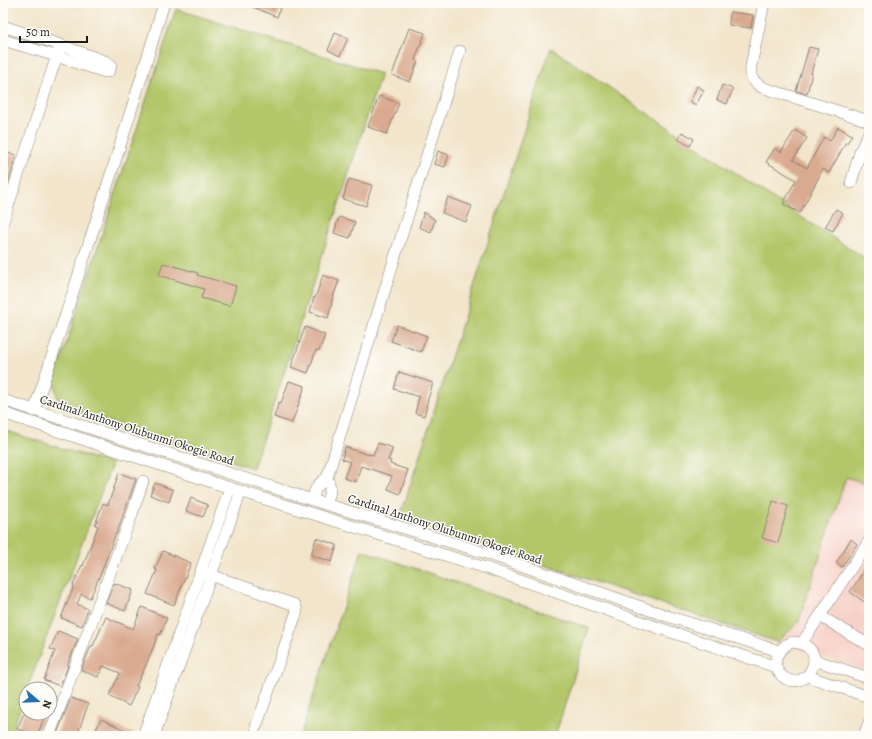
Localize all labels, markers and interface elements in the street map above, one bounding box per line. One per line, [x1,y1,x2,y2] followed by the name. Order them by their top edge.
[20,18,87,44] scale bar
[26,24,50,40] text: 50 m
[38,391,237,469] street label: Cardinal Anthony Olubunmi Okogie Road
[346,490,545,568] street label: Cardinal Anthony Olubunmi Okogie Road
[18,681,58,721] north arrow
[39,698,55,710] text: N

